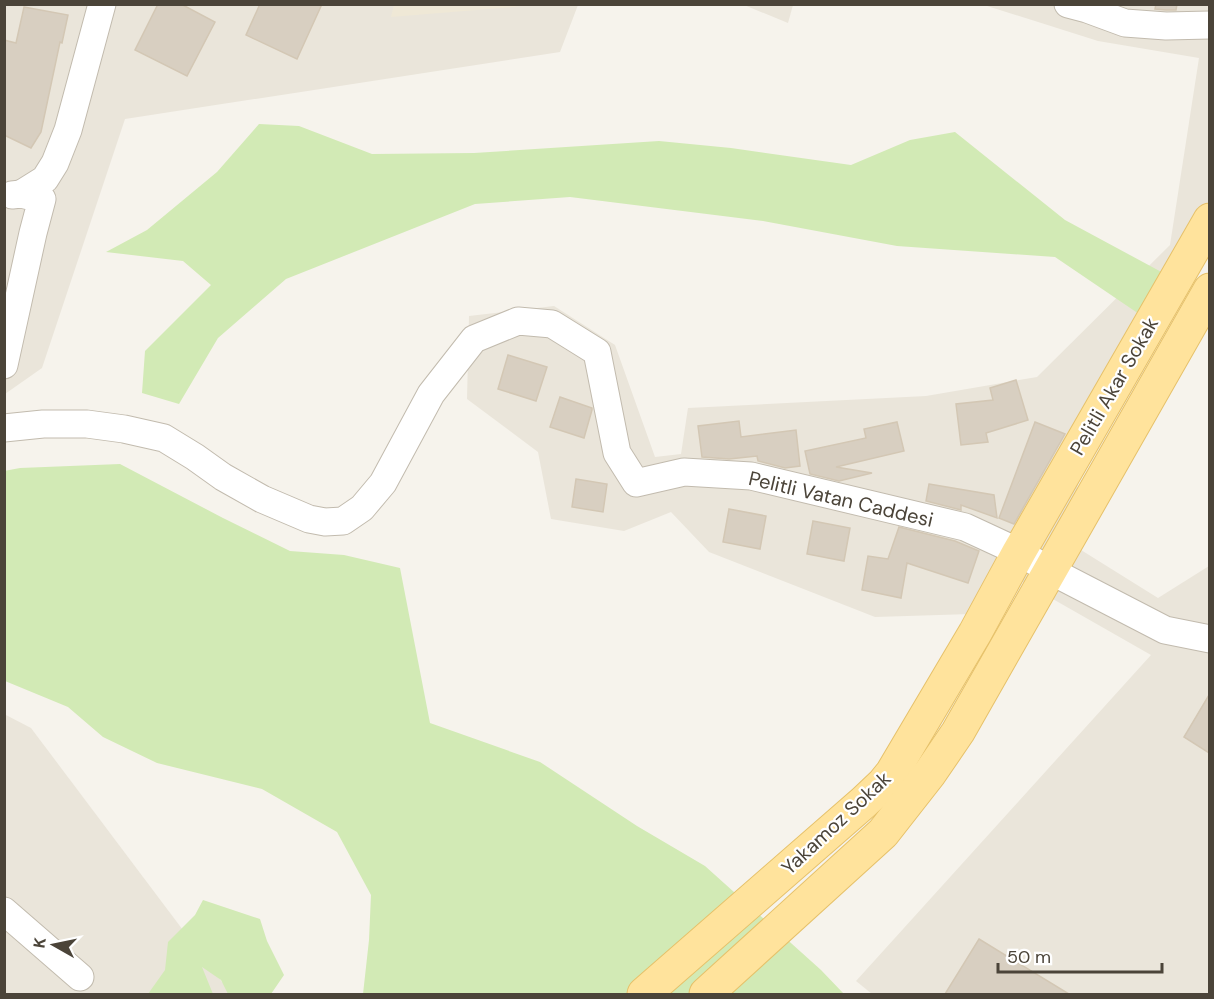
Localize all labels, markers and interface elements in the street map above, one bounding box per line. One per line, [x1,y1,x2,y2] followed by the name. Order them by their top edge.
[1064,312,1164,460] street label: Pelitli Akar Sokak
[746,465,936,533] street label: Pelitli Vatan Caddesi
[776,766,896,880] street label: Yakamoz Sokak
[24,915,84,975] north arrow
[28,935,51,950] text: K
[998,936,1162,974] scale bar
[1007,945,1051,969] text: 50 m

